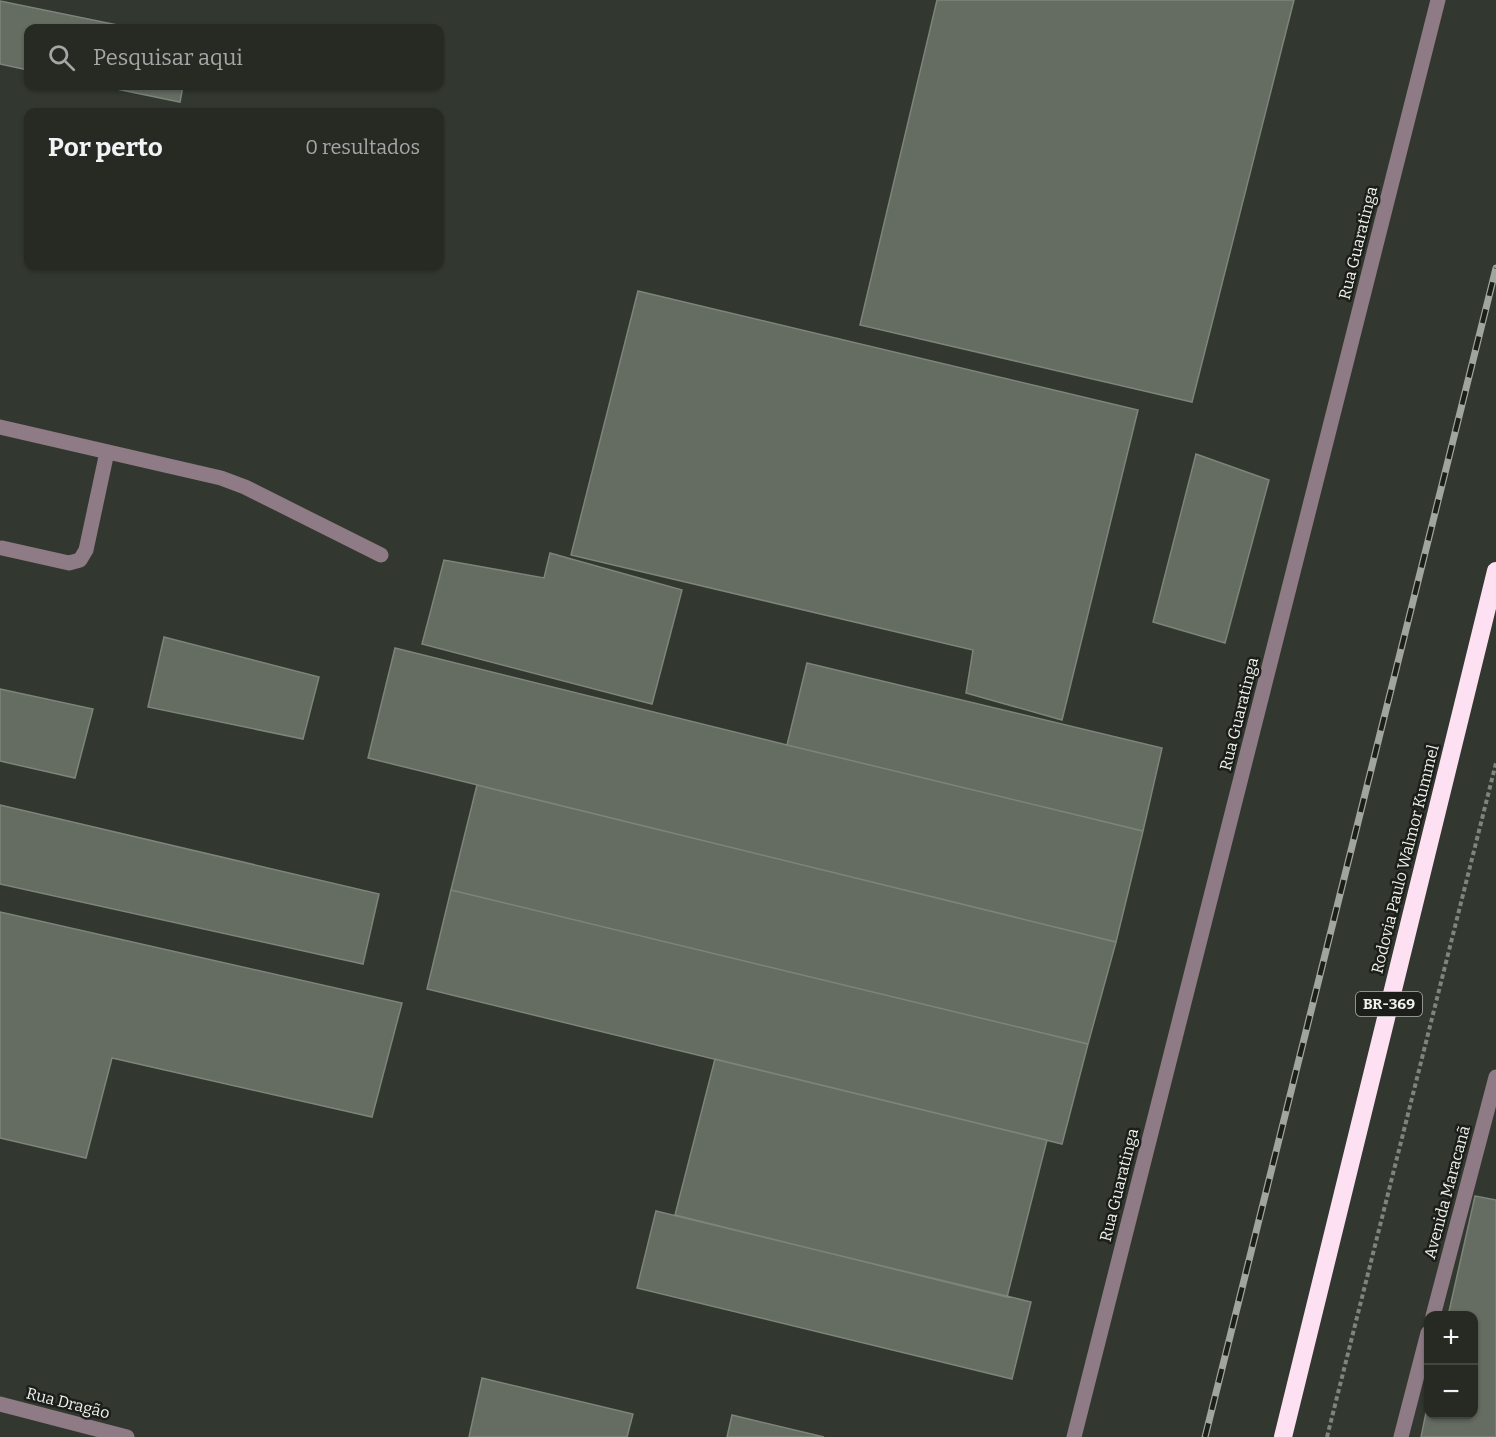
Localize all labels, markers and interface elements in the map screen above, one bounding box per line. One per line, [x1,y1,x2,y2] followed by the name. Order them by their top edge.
[24,24,444,90] search box
[45,41,78,74] icon: search
[93,44,243,71] text: Pesquisar aqui
[48,132,163,163] text: Por perto
[305,135,420,159] text: 0 resultados
[1335,184,1381,302] street label: Rua Guaratinga
[1216,655,1262,773] street label: Rua Guaratinga
[1367,742,1443,975] street label: Rodovia Paulo Walmor Kummel
[1356,992,1422,1016] road number: BR-369
[1420,1123,1474,1261] street label: Avenida Maracanã
[1096,1126,1142,1244] street label: Rua Guaratinga
[1424,1311,1478,1419] map controls
[1424,1311,1478,1365] button: +
[1424,1365,1478,1419] button: −
[24,1383,112,1423] street label: Rua Dragão

